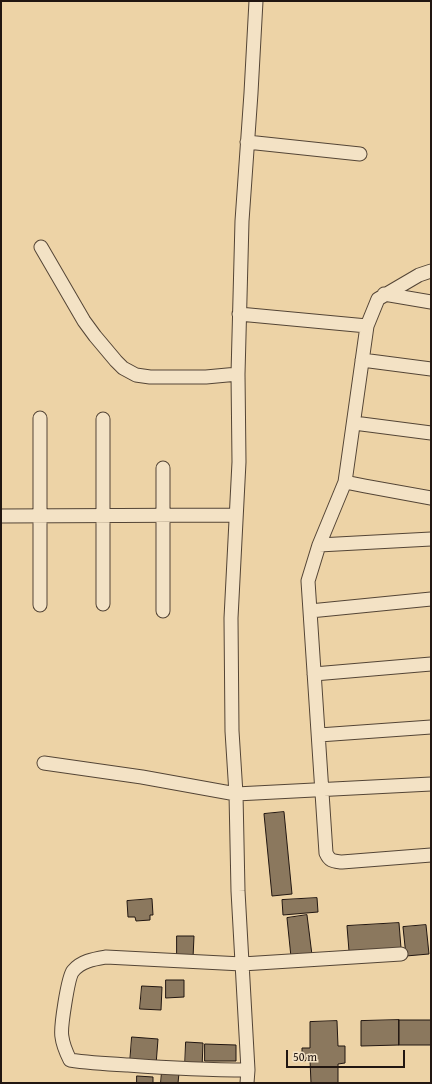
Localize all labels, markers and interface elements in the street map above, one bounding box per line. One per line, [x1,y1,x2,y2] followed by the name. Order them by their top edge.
[288,1042,407,1068] scale bar
[293,1048,317,1065] text: 50 m

